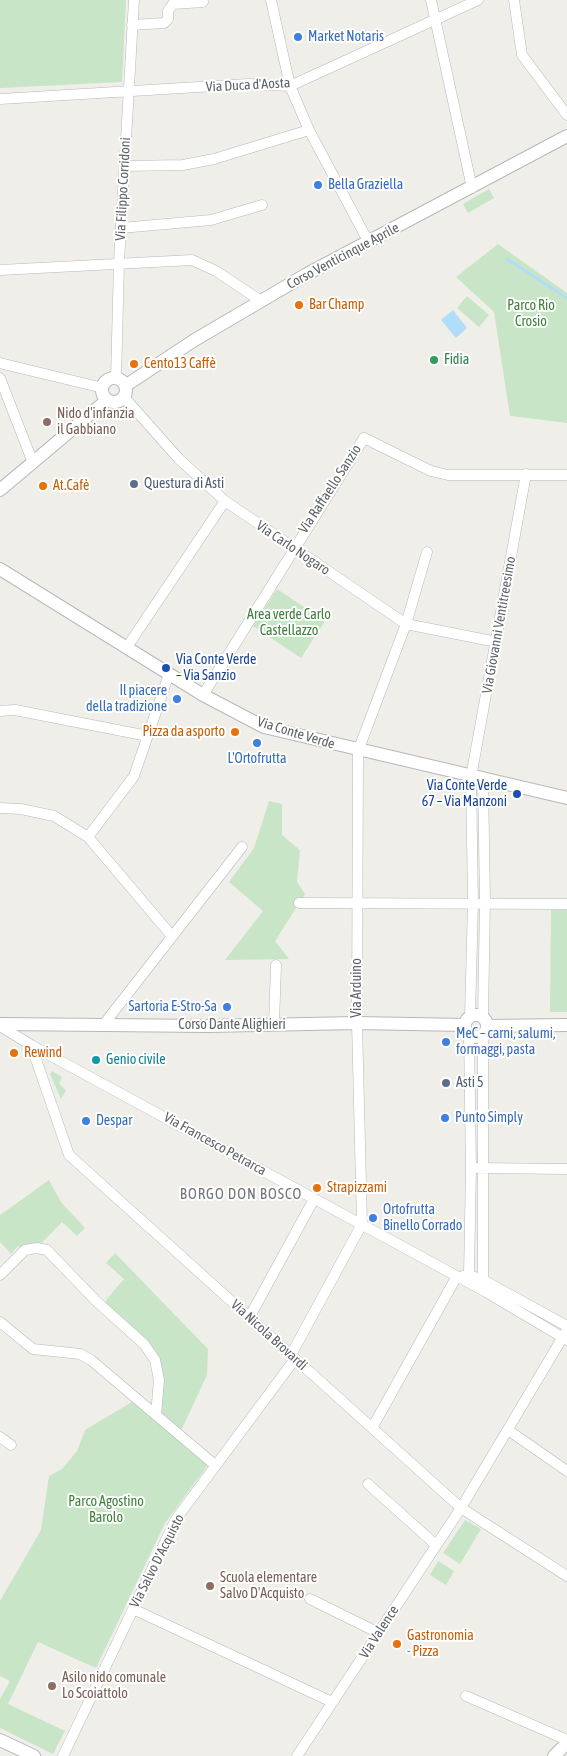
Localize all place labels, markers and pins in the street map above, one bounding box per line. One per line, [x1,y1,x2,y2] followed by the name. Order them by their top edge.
[308,29,384,45] place label: Market Notaris
[292,31,304,43] marker: Market Notaris
[328,177,403,193] place label: Bella Graziella
[312,179,324,191] marker: Bella Graziella
[309,297,365,313] place label: Bar Champ
[293,299,305,311] marker: Bar Champ
[444,352,469,368] place label: Fidia
[428,354,440,366] marker: Fidia
[144,356,216,372] place label: Cento13 Caffè
[128,358,140,370] marker: Cento13 Caffè
[57,406,134,438] place label: Nido d'infanzia il Gabbiano
[41,416,53,428] marker: Nido d'infanzia il Gabbiano
[144,476,224,492] place label: Questura di Asti
[53,478,89,494] place label: At.Cafè
[128,478,140,490] marker: Questura di Asti
[37,480,49,492] marker: At.Cafè
[176,652,256,684] place label: Via Conte Verde – Via Sanzio
[160,662,172,674] marker: Via Conte Verde – Via Sanzio
[86,683,167,716] place label: Il piacere della tradizione
[171,693,183,705] marker: Il piacere della tradizione
[142,724,225,740] place label: Pizza da asporto
[229,726,241,738] marker: Pizza da asporto
[251,737,263,749] marker: L'Ortofrutta
[228,751,286,767] place label: L'Ortofrutta
[422,778,507,810] place label: Via Conte Verde 67 – Via Manzoni
[511,788,523,800] marker: Via Conte Verde 67 – Via Manzoni
[128,999,217,1015] place label: Sartoria E-Stro-Sa
[221,1001,233,1013] marker: Sartoria E-Stro-Sa
[456,1026,555,1058] place label: MeC – carni, salumi, formaggi, pasta
[440,1036,452,1048] marker: MeC – carni, salumi, formaggi, pasta
[24,1045,62,1061] place label: Rewind
[8,1047,20,1059] marker: Rewind
[106,1052,166,1068] place label: Genio civile
[90,1054,102,1066] marker: Genio civile
[456,1075,484,1091] place label: Asti 5
[440,1077,452,1089] marker: Asti 5
[455,1110,523,1126] place label: Punto Simply
[439,1112,451,1124] marker: Punto Simply
[96,1113,132,1129] place label: Despar
[80,1115,92,1127] marker: Despar
[327,1180,387,1196] place label: Strapizzami
[311,1182,323,1194] marker: Strapizzami
[383,1202,462,1234] place label: Ortofrutta Binello Corrado
[367,1212,379,1224] marker: Ortofrutta Binello Corrado
[220,1570,317,1602] place label: Scuola elementare Salvo D'Acquisto
[204,1580,216,1592] marker: Scuola elementare Salvo D'Acquisto
[407,1628,474,1660] place label: Gastronomia - Pizza
[391,1638,403,1650] marker: Gastronomia - Pizza
[62,1670,166,1702] place label: Asilo nido comunale Lo Scoiattolo
[46,1680,58,1692] marker: Asilo nido comunale Lo Scoiattolo

